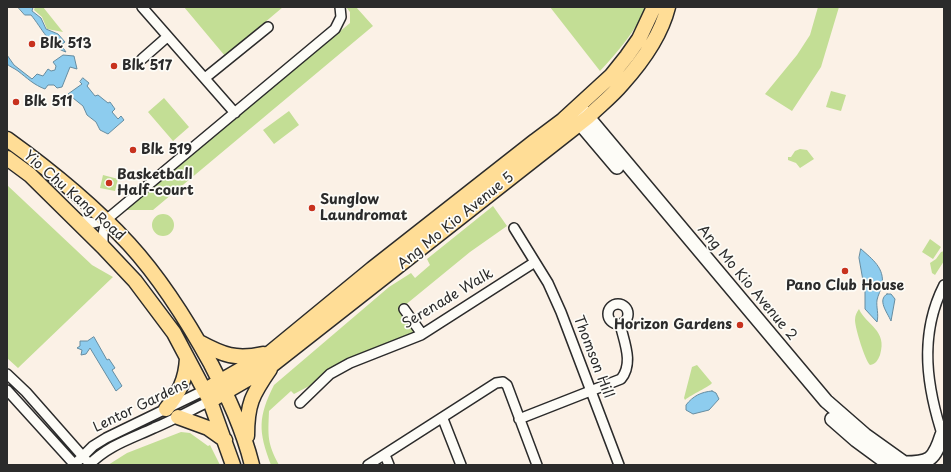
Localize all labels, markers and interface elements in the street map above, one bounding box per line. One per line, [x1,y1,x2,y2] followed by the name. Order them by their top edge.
[40,36,92,52] place label: Blk 513
[27,39,37,49] marker: Blk 513
[122,58,172,74] place label: Blk 517
[109,61,119,71] marker: Blk 517
[24,94,72,110] place label: Blk 511
[11,97,21,107] marker: Blk 511
[141,142,192,158] place label: Blk 519
[128,145,138,155] marker: Blk 519
[20,148,128,244] street label: Yio Chu Kang Road
[117,167,194,200] place label: Basketball Half-court
[395,169,517,273] street label: Ang Mo Kio Avenue 5
[104,178,114,188] marker: Basketball Half-court
[320,192,408,224] place label: Sunglow Laundromat
[307,203,317,213] marker: Sunglow Laundromat
[694,222,800,344] street label: Ang Mo Kio Avenue 2
[400,265,496,333] street label: Serenade Walk
[840,266,850,276] marker: Pano Club House
[786,278,904,294] place label: Pano Club House
[570,313,616,401] street label: Thomson Hill
[614,317,732,333] place label: Horizon Gardens
[735,320,745,330] marker: Horizon Gardens
[91,376,191,436] street label: Lentor Gardens

